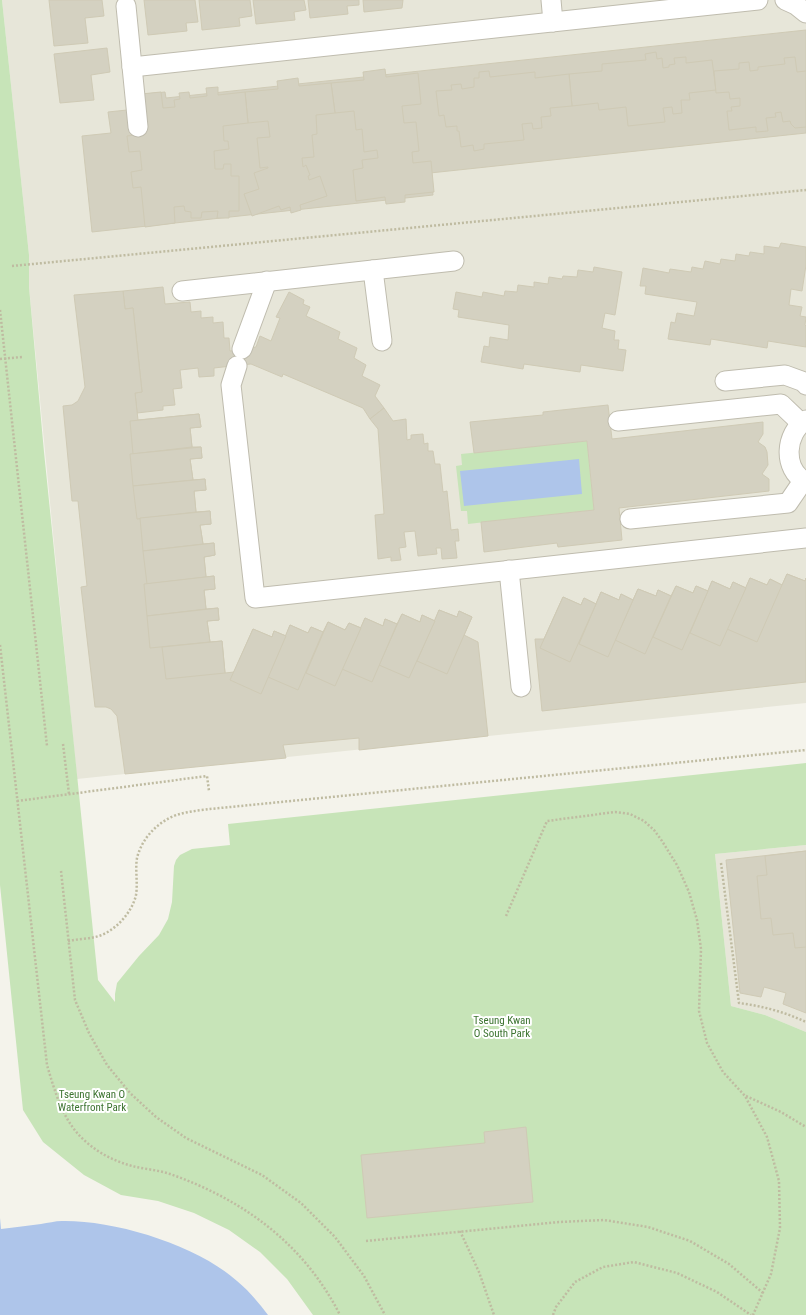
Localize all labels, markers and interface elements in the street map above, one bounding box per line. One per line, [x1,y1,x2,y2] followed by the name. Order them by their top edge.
[473,1014,531,1040] park label: Tseung Kwan O South Park
[58,1088,126,1114] park label: Tseung Kwan O Waterfront Park

